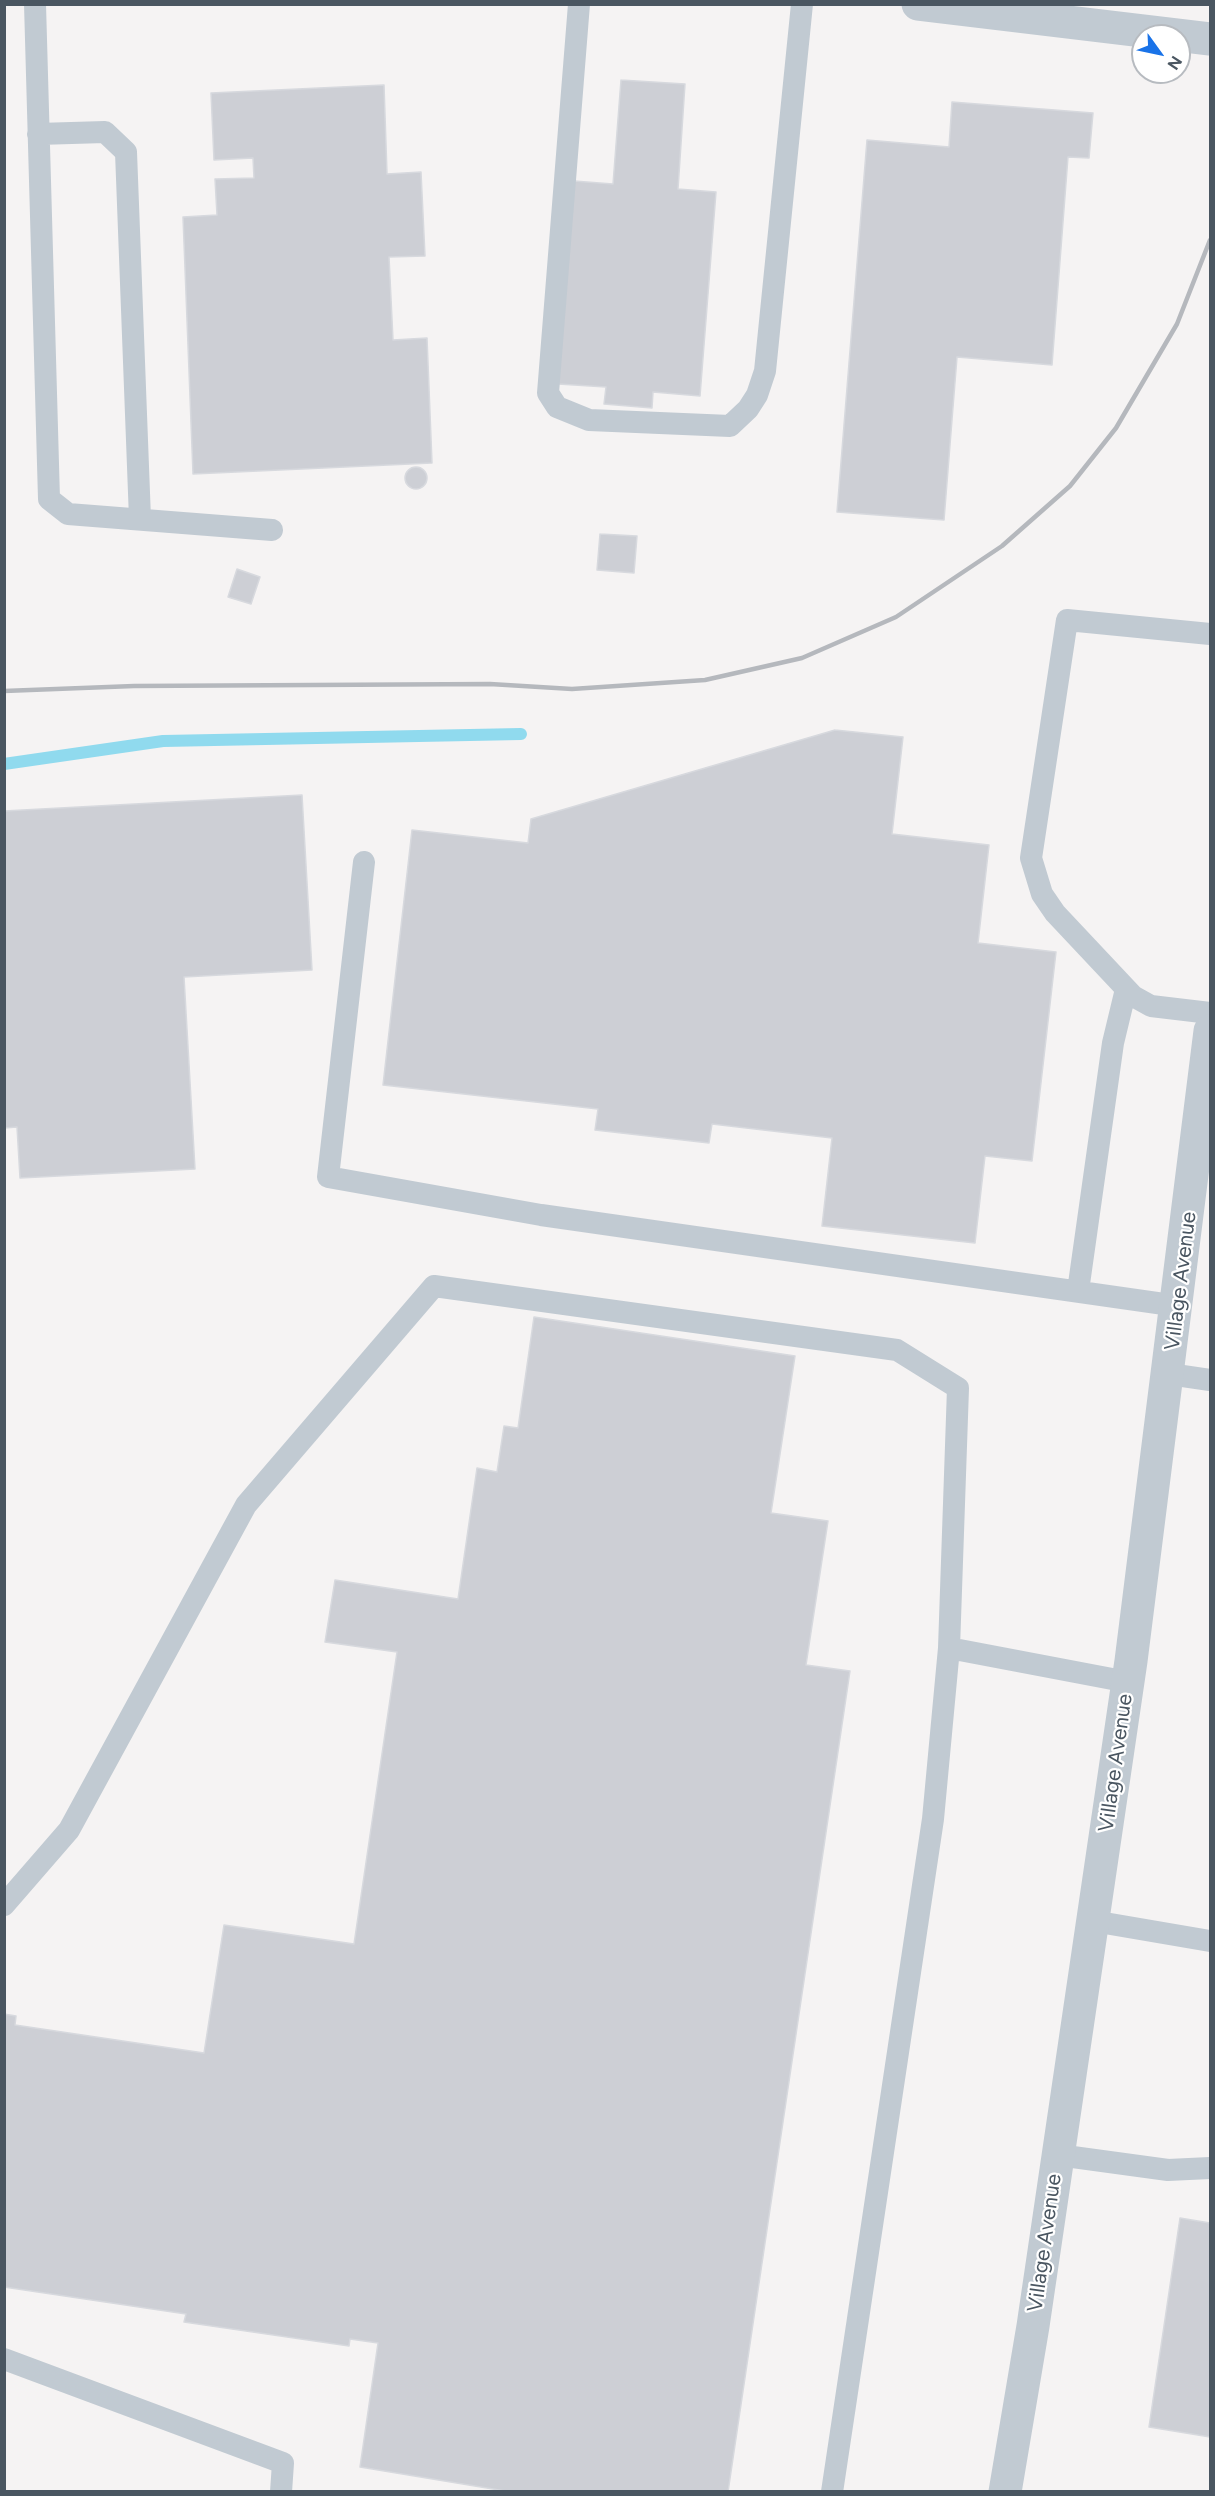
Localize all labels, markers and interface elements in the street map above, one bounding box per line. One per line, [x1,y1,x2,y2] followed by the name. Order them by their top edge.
[1131,24,1191,84] north arrow
[1164,53,1186,73] text: N
[1160,1210,1202,1352] street label: Village Avenue
[1094,1692,1138,1834] street label: Village Avenue
[1023,2172,1067,2314] street label: Village Avenue

